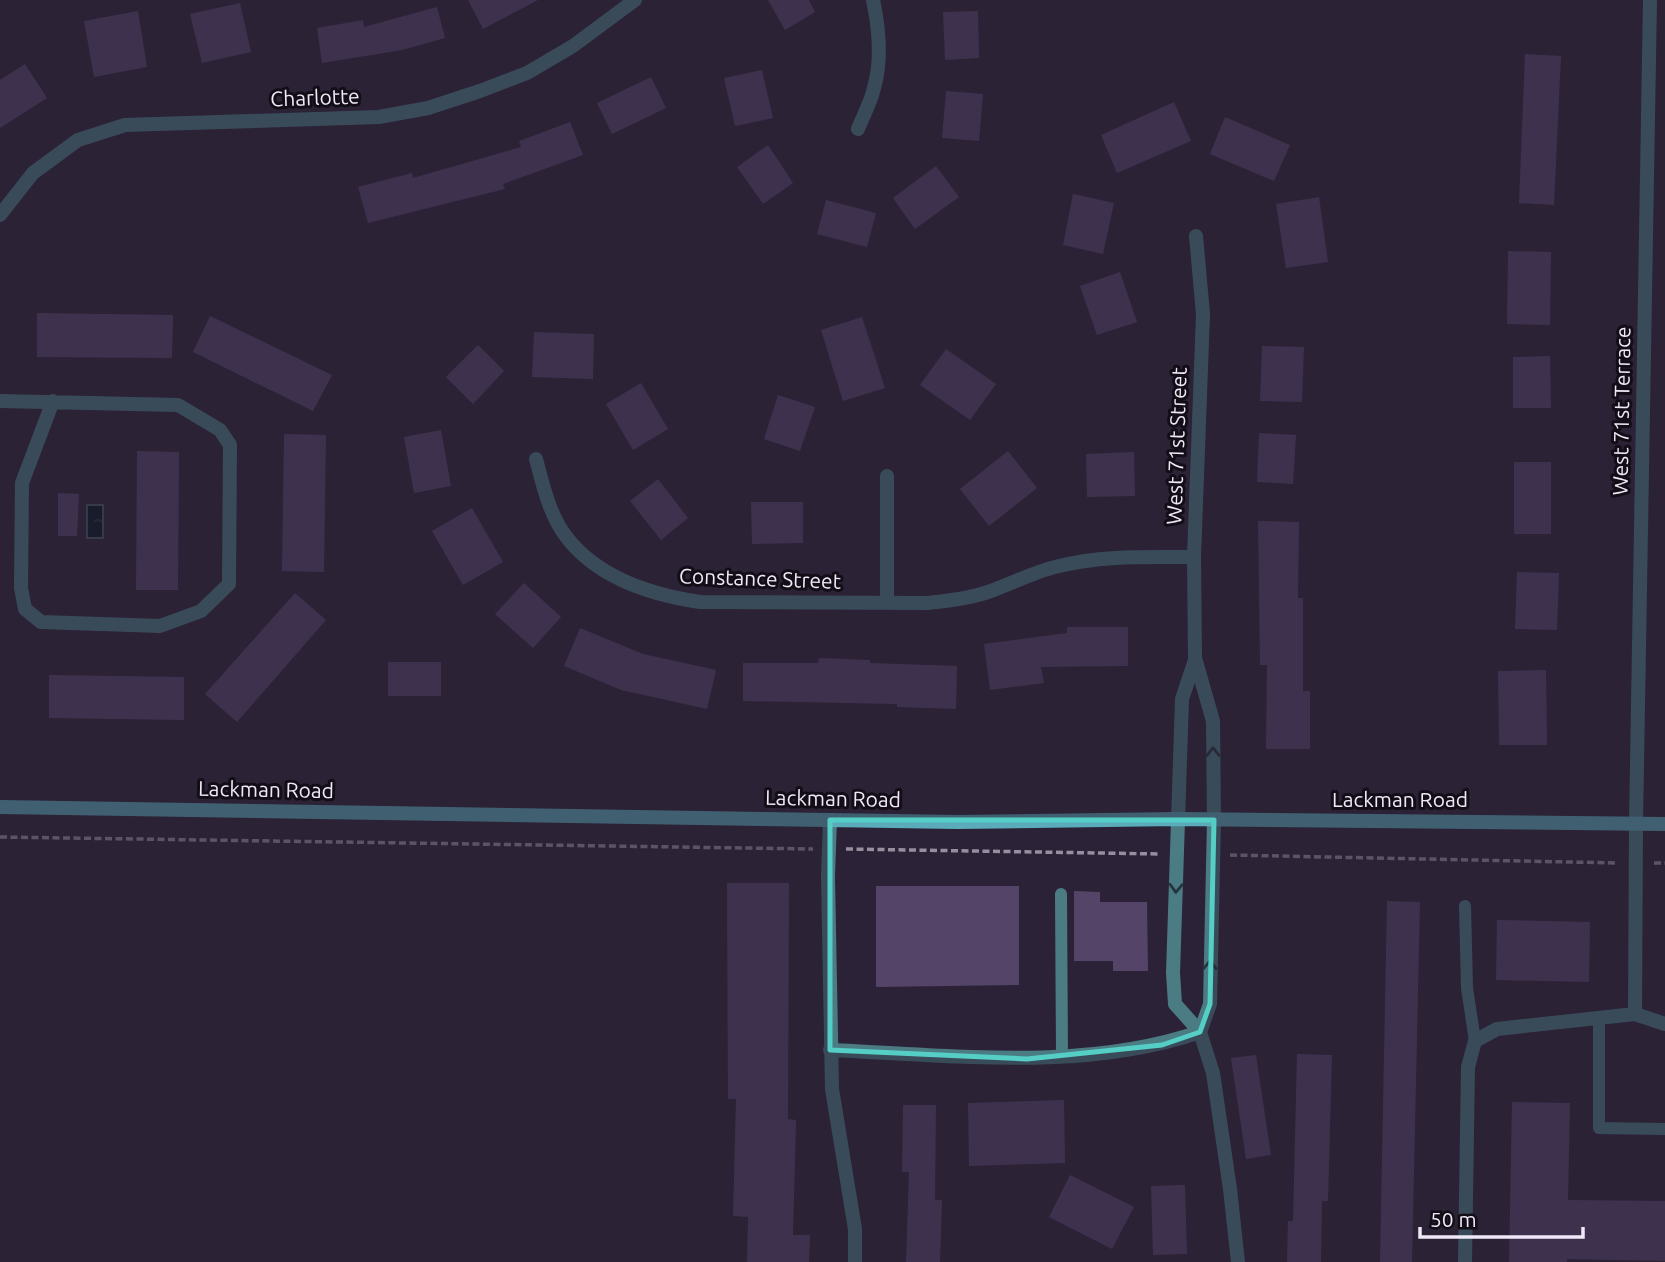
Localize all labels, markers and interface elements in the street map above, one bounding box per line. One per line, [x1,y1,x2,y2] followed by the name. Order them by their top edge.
[270,83,360,111] street label: Charlotte
[1608,326,1634,496] street label: West 71st Terrace
[1161,367,1191,525] street label: West 71st Street
[679,563,841,593] street label: Constance Street
[1205,746,1221,756] one-way arrow
[198,776,334,802] street label: Lackman Road
[765,785,901,811] street label: Lackman Road
[1332,787,1468,811] street label: Lackman Road
[1168,882,1183,893] one-way arrow
[1203,960,1218,971] one-way arrow
[1420,1196,1583,1240] scale bar
[1430,1207,1477,1231] text: 50 m

